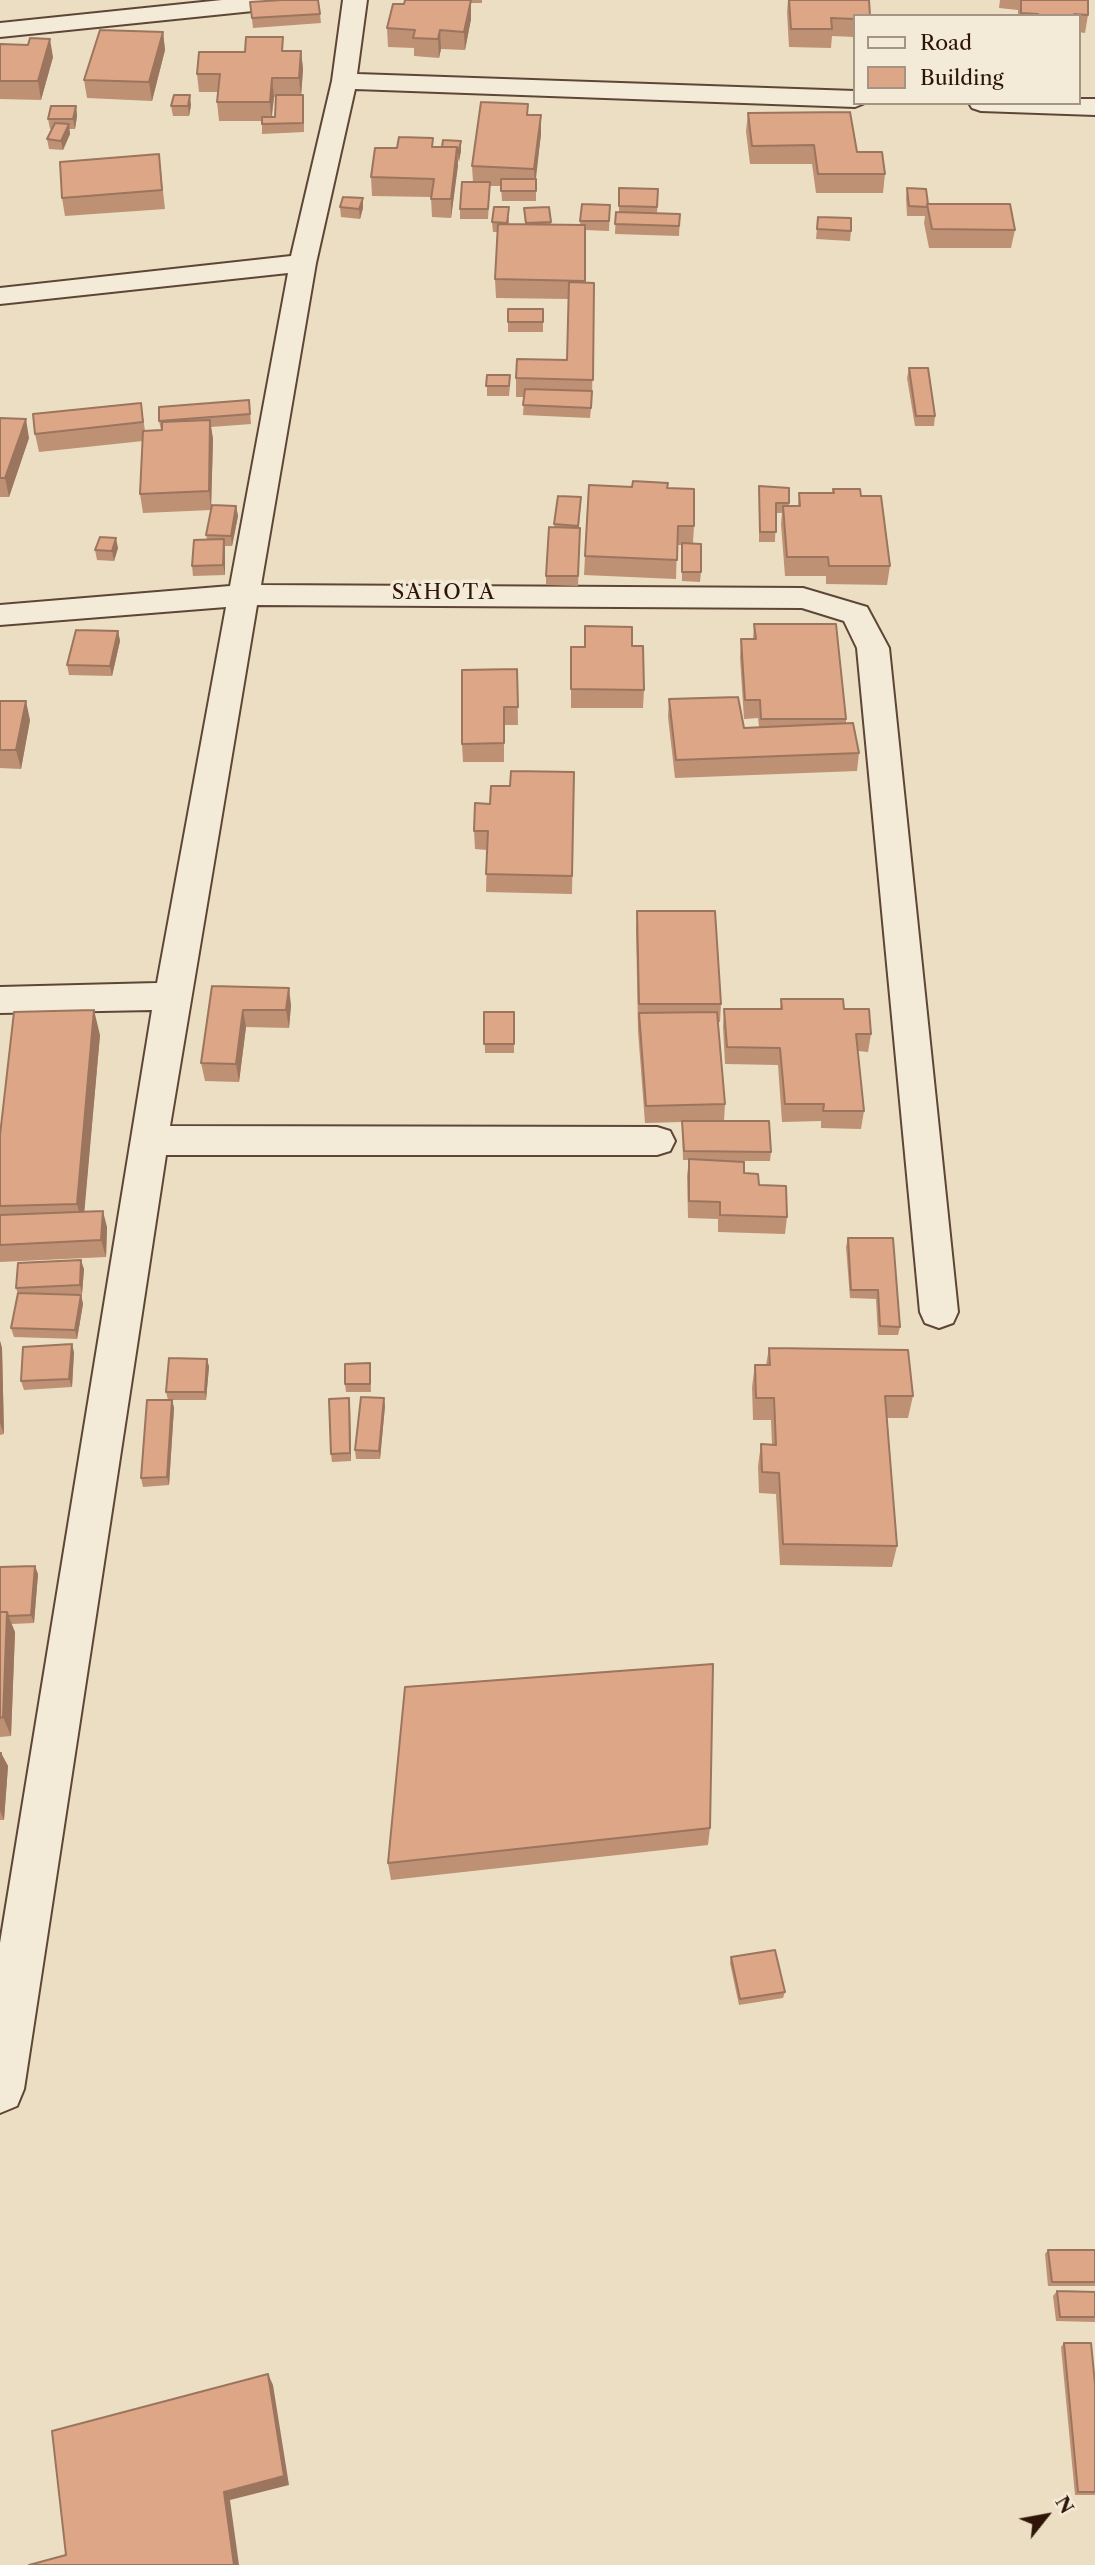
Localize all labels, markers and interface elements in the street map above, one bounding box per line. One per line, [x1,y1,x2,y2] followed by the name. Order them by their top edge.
[853,14,1081,105] legend
[920,30,972,55] text: Road
[920,65,1004,90] text: Building
[392,580,496,606] district label: SAHOTA
[1011,2481,1081,2551] north arrow
[1050,2492,1079,2518] text: N

